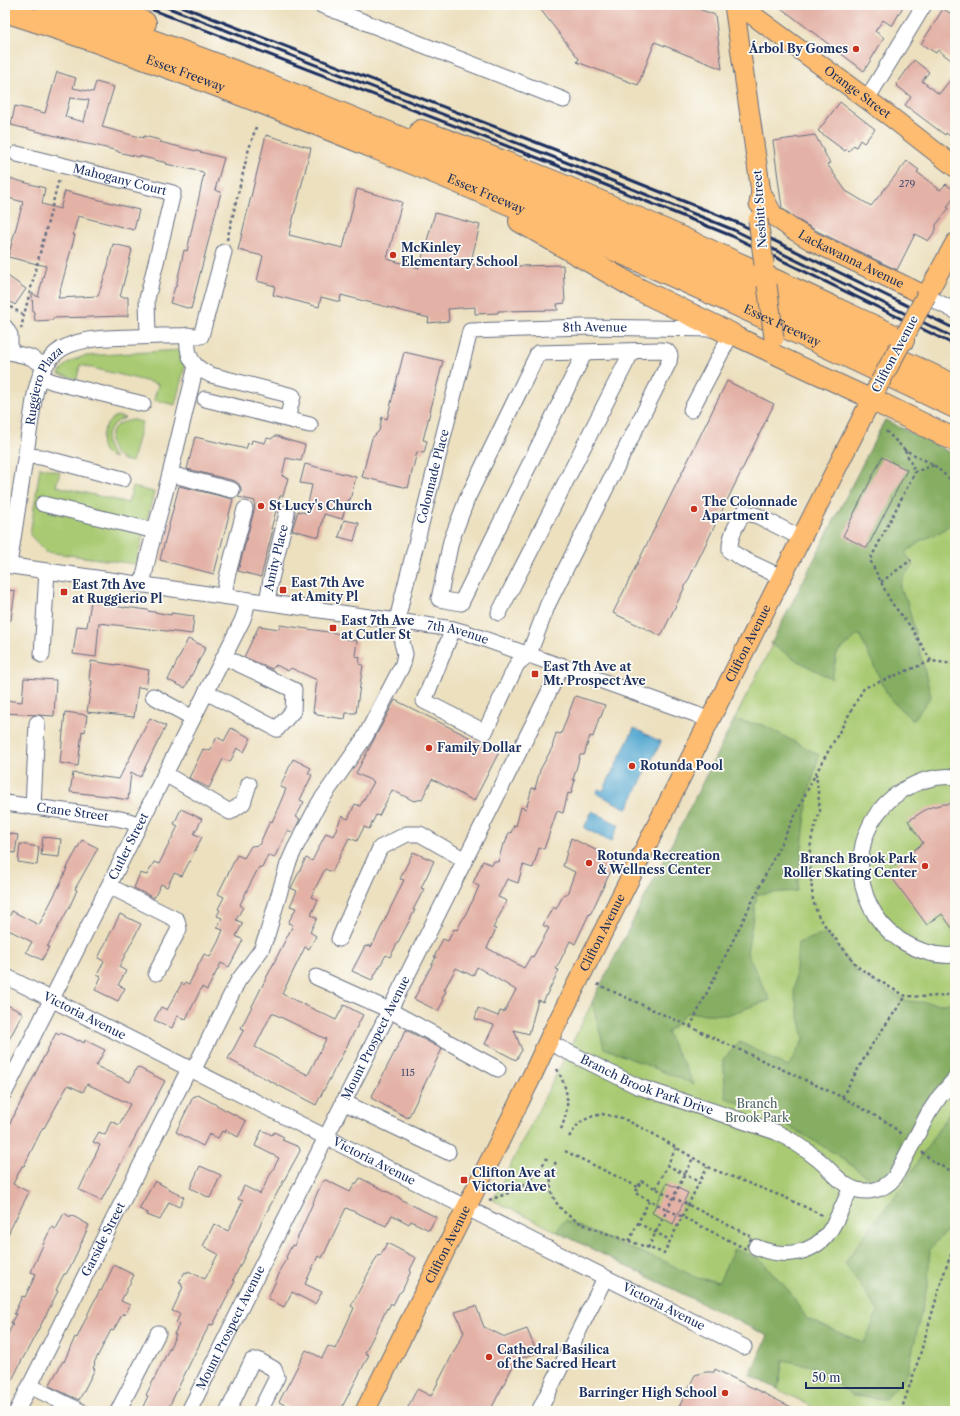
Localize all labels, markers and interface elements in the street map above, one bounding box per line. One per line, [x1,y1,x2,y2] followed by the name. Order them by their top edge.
[748,40,848,56] place label: Árbol By Gomes
[851,44,861,54] marker: Árbol By Gomes
[144,52,228,95] street label: Essex Freeway
[821,62,895,122] street label: Orange Street
[72,160,169,198] street label: Mahogany Court
[749,169,770,249] street label: Nesbitt Street
[445,170,528,217] street label: Essex Freeway
[899,177,915,190] house number: 279
[796,227,907,291] street label: Lackawanna Avenue
[401,240,518,269] place label: McKinley Elementary School
[388,250,398,260] marker: McKinley Elementary School
[742,301,824,350] street label: Essex Freeway
[868,312,921,395] street label: Clifton Avenue
[562,319,627,335] street label: 8th Avenue
[22,342,66,426] street label: Ruggiero Plaza
[413,427,452,525] street label: Colonnade Place
[701,494,797,523] place label: The Colonnade Apartment
[269,498,373,513] place label: St Lucy's Church
[256,501,266,511] marker: St Lucy's Church
[689,504,699,514] marker: The Colonnade Apartment
[261,523,291,594] street label: Amity Place
[291,575,365,604] place label: East 7th Ave at Amity Pl
[72,577,163,606] place label: East 7th Ave at Ruggierio Pl
[278,585,288,595] marker: East 7th Ave at Amity Pl
[59,587,69,597] marker: East 7th Ave at Ruggierio Pl
[722,602,774,685] street label: Clifton Avenue
[341,613,415,642] place label: East 7th Ave at Cutler St
[426,617,491,647] street label: 7th Avenue
[328,623,338,633] marker: East 7th Ave at Cutler St
[543,659,646,688] place label: East 7th Ave at Mt. Prospect Ave
[530,669,540,679] marker: East 7th Ave at Mt. Prospect Ave
[437,740,521,755] place label: Family Dollar
[424,743,434,753] marker: Family Dollar
[640,758,723,773] place label: Rotunda Pool
[627,761,637,771] marker: Rotunda Pool
[36,799,110,824] street label: Crane Street
[105,809,152,882] street label: Cutler Street
[597,848,721,877] place label: Rotunda Recreation & Wellness Center
[783,851,918,880] place label: Branch Brook Park Roller Skating Center
[584,858,594,868] marker: Rotunda Recreation & Wellness Center
[920,861,930,871] marker: Branch Brook Park Roller Skating Center
[576,891,628,974] street label: Clifton Avenue
[338,973,413,1103] street label: Mount Prospect Avenue
[40,988,129,1043] street label: Victoria Avenue
[578,1051,716,1118] street label: Branch Brook Park Drive
[401,1066,415,1079] house number: 115
[725,1096,790,1125] park label: Branch Brook Park
[330,1133,418,1188] street label: Victoria Avenue
[471,1165,556,1194] place label: Clifton Ave at Victoria Ave
[459,1175,469,1185] marker: Clifton Ave at Victoria Ave
[78,1199,128,1279] street label: Garside Street
[422,1203,473,1286] street label: Clifton Avenue
[193,1263,268,1392] street label: Mount Prospect Avenue
[619,1279,708,1333] street label: Victoria Avenue
[497,1342,617,1371] place label: Cathedral Basilica of the Sacred Heart
[484,1352,494,1362] marker: Cathedral Basilica of the Sacred Heart
[806,1364,903,1390] scale bar
[812,1370,841,1385] text: 50 m
[579,1385,717,1400] place label: Barringer High School
[720,1388,730,1398] marker: Barringer High School

